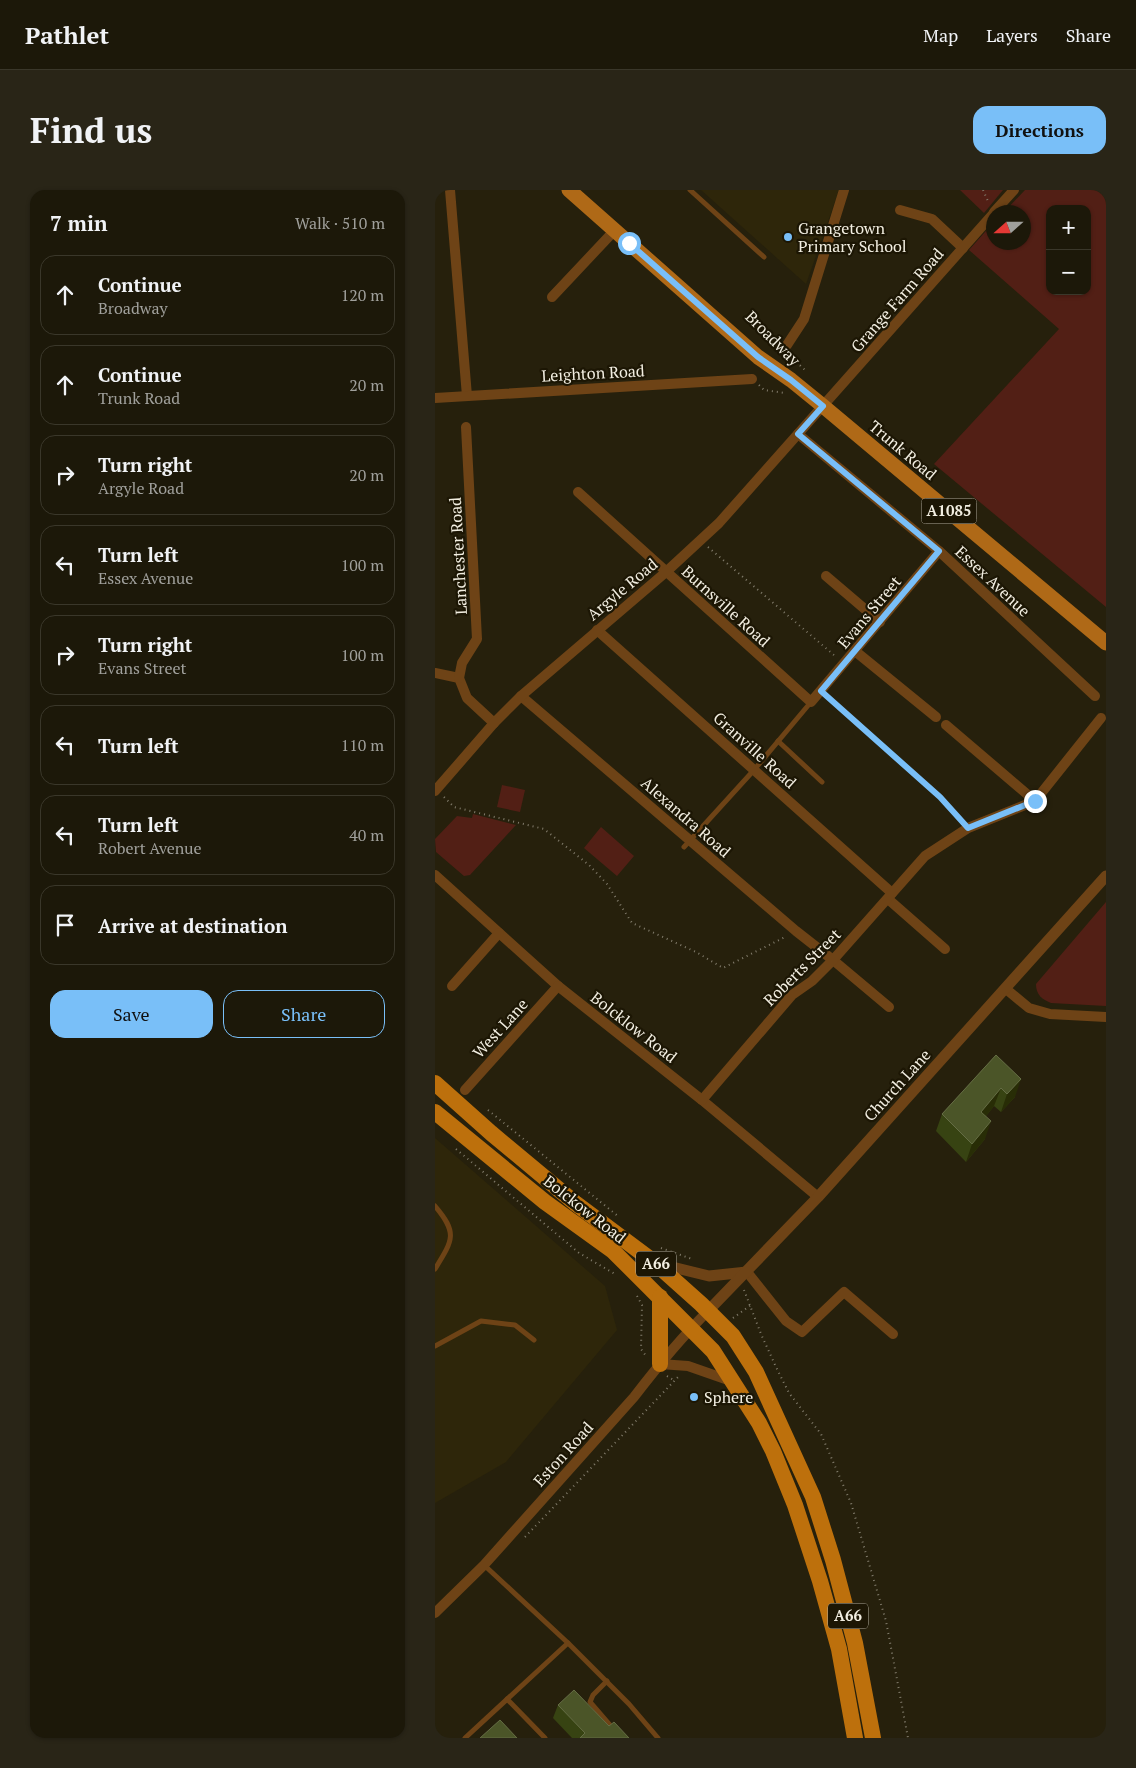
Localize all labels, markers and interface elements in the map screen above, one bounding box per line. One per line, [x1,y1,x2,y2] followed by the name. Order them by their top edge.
[25,19,109,51] text: Pathlet
[923,23,958,47] text: Map
[986,23,1038,47] text: Layers
[1066,23,1111,47] text: Share
[973,106,1106,154] button: Directions
[30,107,152,153] text: Find us
[986,205,1031,250] north arrow
[1046,205,1091,295] map controls
[1046,205,1091,250] button: +
[50,209,107,237] text: 7 min
[295,212,385,234] text: Walk · 510 m
[798,217,907,257] place label: Grangetown Primary School
[782,231,794,243] marker: Grangetown Primary School
[618,232,641,255] route start
[846,243,948,357] street label: Grange Farm Road
[1046,250,1091,295] button: −
[98,272,182,297] text: Continue
[51,281,79,309] icon: ahead
[341,284,384,306] text: 120 m
[98,297,168,319] text: Broadway
[741,306,806,371] street label: Broadway
[541,359,645,387] street label: Leighton Road
[98,362,182,387] text: Continue
[51,371,79,399] icon: ahead
[349,374,384,396] text: 20 m
[98,387,180,409] text: Trunk Road
[864,415,942,485] street label: Trunk Road
[98,452,192,477] text: Turn right
[51,461,79,489] icon: right
[349,464,384,486] text: 20 m
[98,477,184,499] text: Argyle Road
[444,496,472,615] street label: Lanchester Road
[921,498,977,524] road number: A1085
[951,540,1035,622] street label: Essex Avenue
[98,542,179,567] text: Turn left
[51,551,79,579] icon: left
[582,553,662,625] street label: Argyle Road
[341,554,384,576] text: 100 m
[677,560,775,652] street label: Burnsville Road
[98,567,193,589] text: Essex Avenue
[832,571,906,653] street label: Evans Street
[98,632,192,657] text: Turn right
[51,641,79,669] icon: right
[341,644,384,666] text: 100 m
[98,657,187,679] text: Evans Street
[709,707,801,793] street label: Granville Road
[51,731,79,759] icon: left
[98,733,179,758] text: Turn left
[341,734,384,756] text: 110 m
[636,772,736,862] street label: Alexandra Road
[1024,790,1047,813] route end
[98,812,179,837] text: Turn left
[51,821,79,849] icon: left
[349,824,384,846] text: 40 m
[98,837,202,859] text: Robert Avenue
[51,911,79,939] icon: arrive
[98,913,287,938] text: Arrive at destination
[758,923,846,1011] street label: Roberts Street
[586,986,682,1068] street label: Bolcklow Road
[50,990,213,1038] button: Save
[223,990,385,1038] button: Share
[467,993,533,1063] street label: West Lane
[859,1044,935,1126] street label: Church Lane
[539,1170,631,1248] street label: Bolckow Road
[636,1252,676,1276] road number: A66
[704,1386,753,1408] place label: Sphere
[688,1391,700,1403] marker: Sphere
[528,1417,598,1491] street label: Eston Road
[828,1604,868,1628] road number: A66

